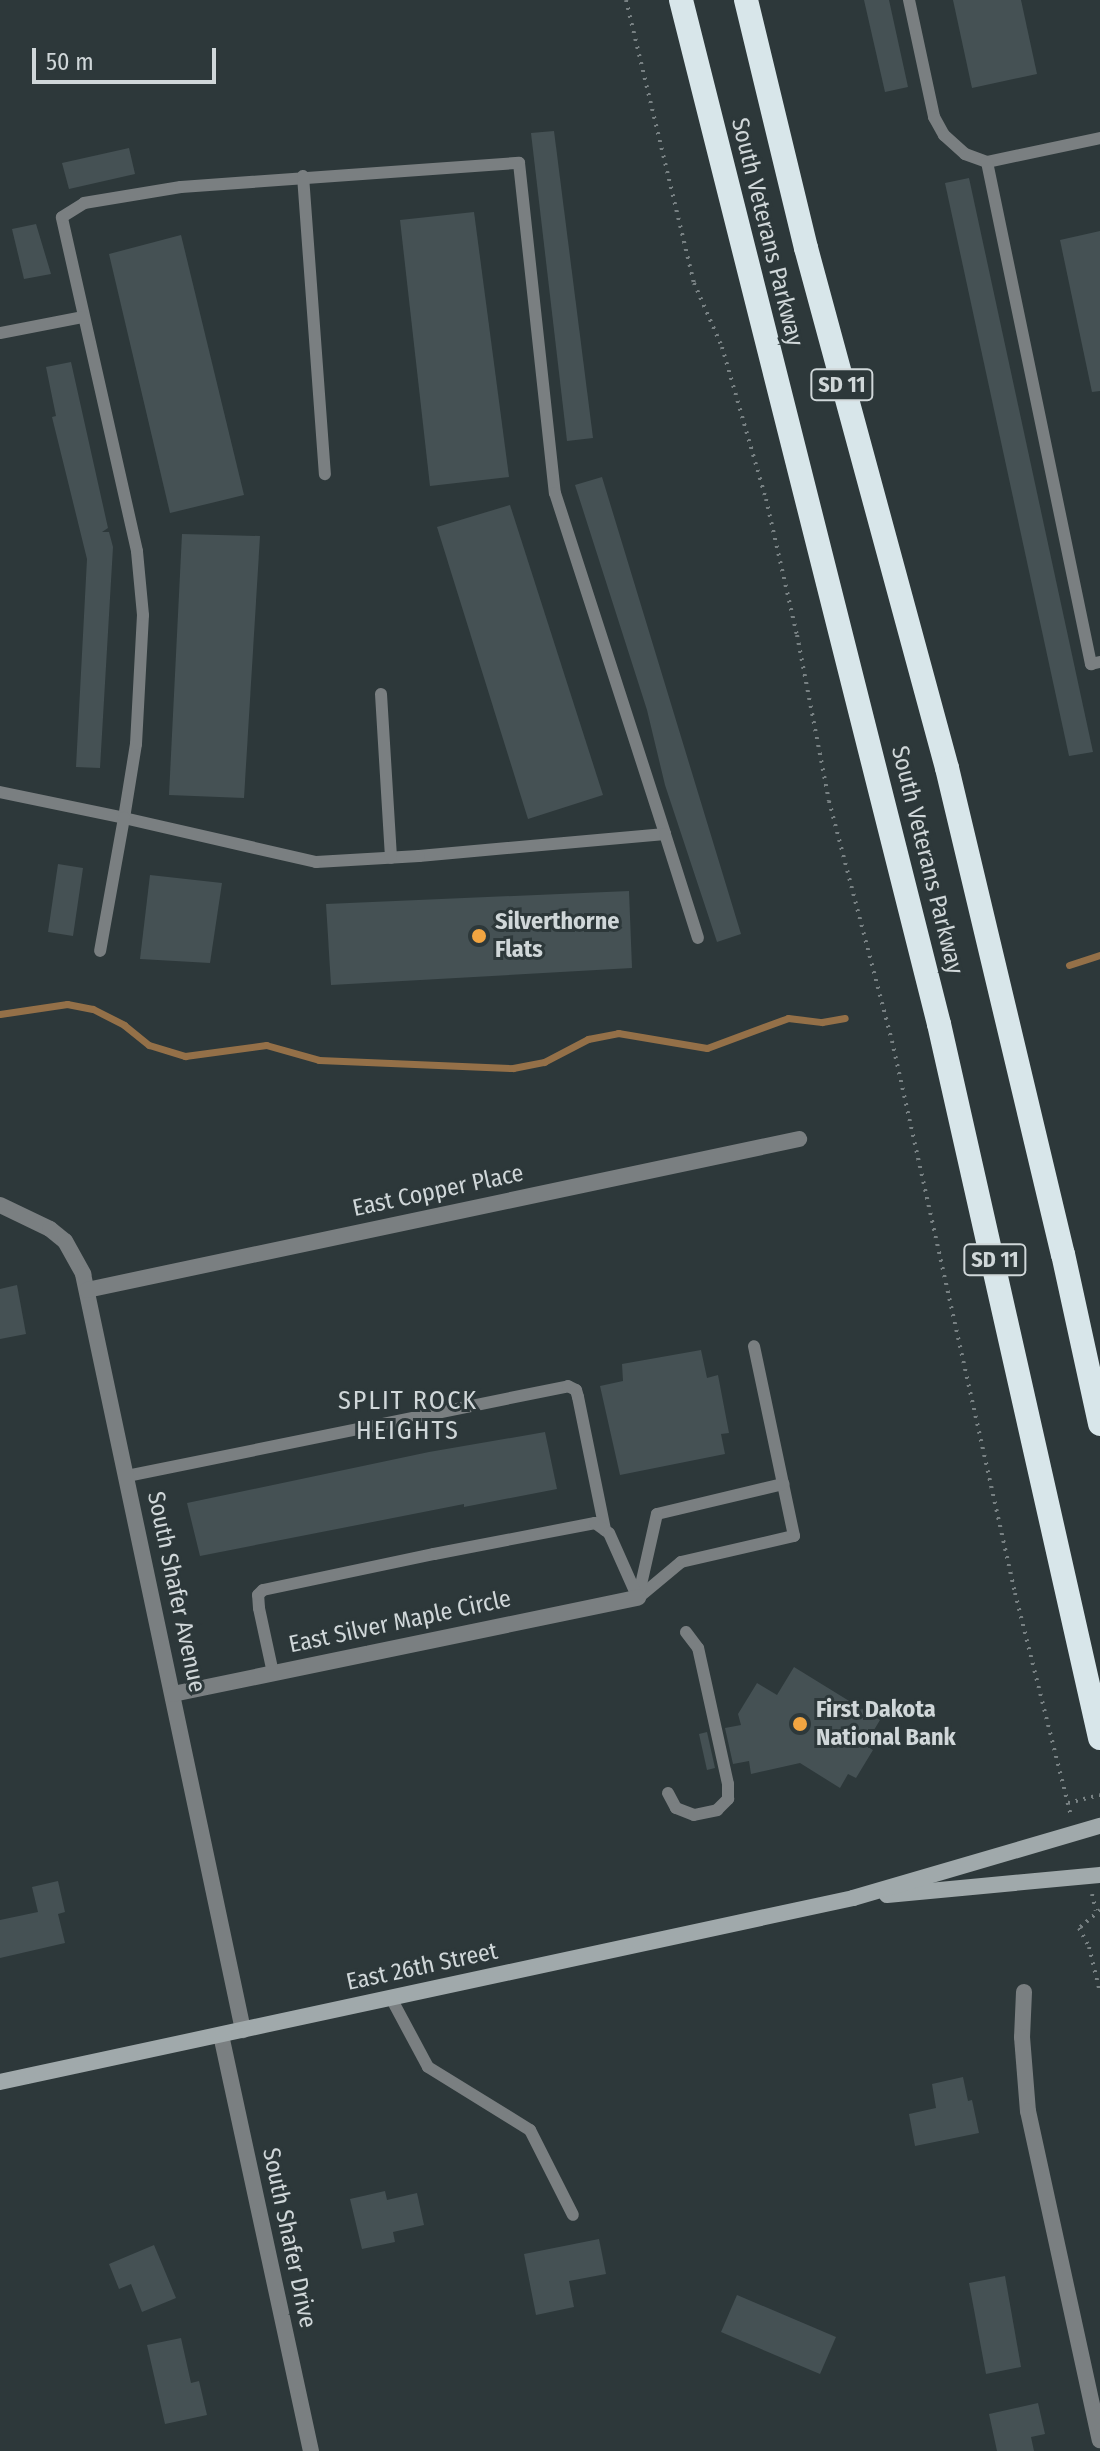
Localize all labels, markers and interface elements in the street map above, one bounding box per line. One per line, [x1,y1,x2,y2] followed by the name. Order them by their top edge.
[36,32,220,82] scale bar
[46,48,94,76] text: 50 m
[725,115,809,349] street label: South Veterans Parkway
[810,367,874,403] road number: SD 11
[885,743,969,977] street label: South Veterans Parkway
[495,908,619,964] place label: Silverthorne Flats
[470,927,488,945] marker: Silverthorne Flats
[350,1159,526,1223] street label: East Copper Place
[963,1242,1027,1278] road number: SD 11
[338,1385,478,1446] district label: SPLIT ROCK HEIGHTS
[141,1489,211,1695] street label: South Shafer Avenue
[286,1584,514,1660] street label: East Silver Maple Circle
[816,1696,956,1752] place label: First Dakota National Bank
[791,1715,809,1733] marker: First Dakota National Bank
[344,1937,500,1997] street label: East 26th Street
[256,2145,322,2331] street label: South Shafer Drive

